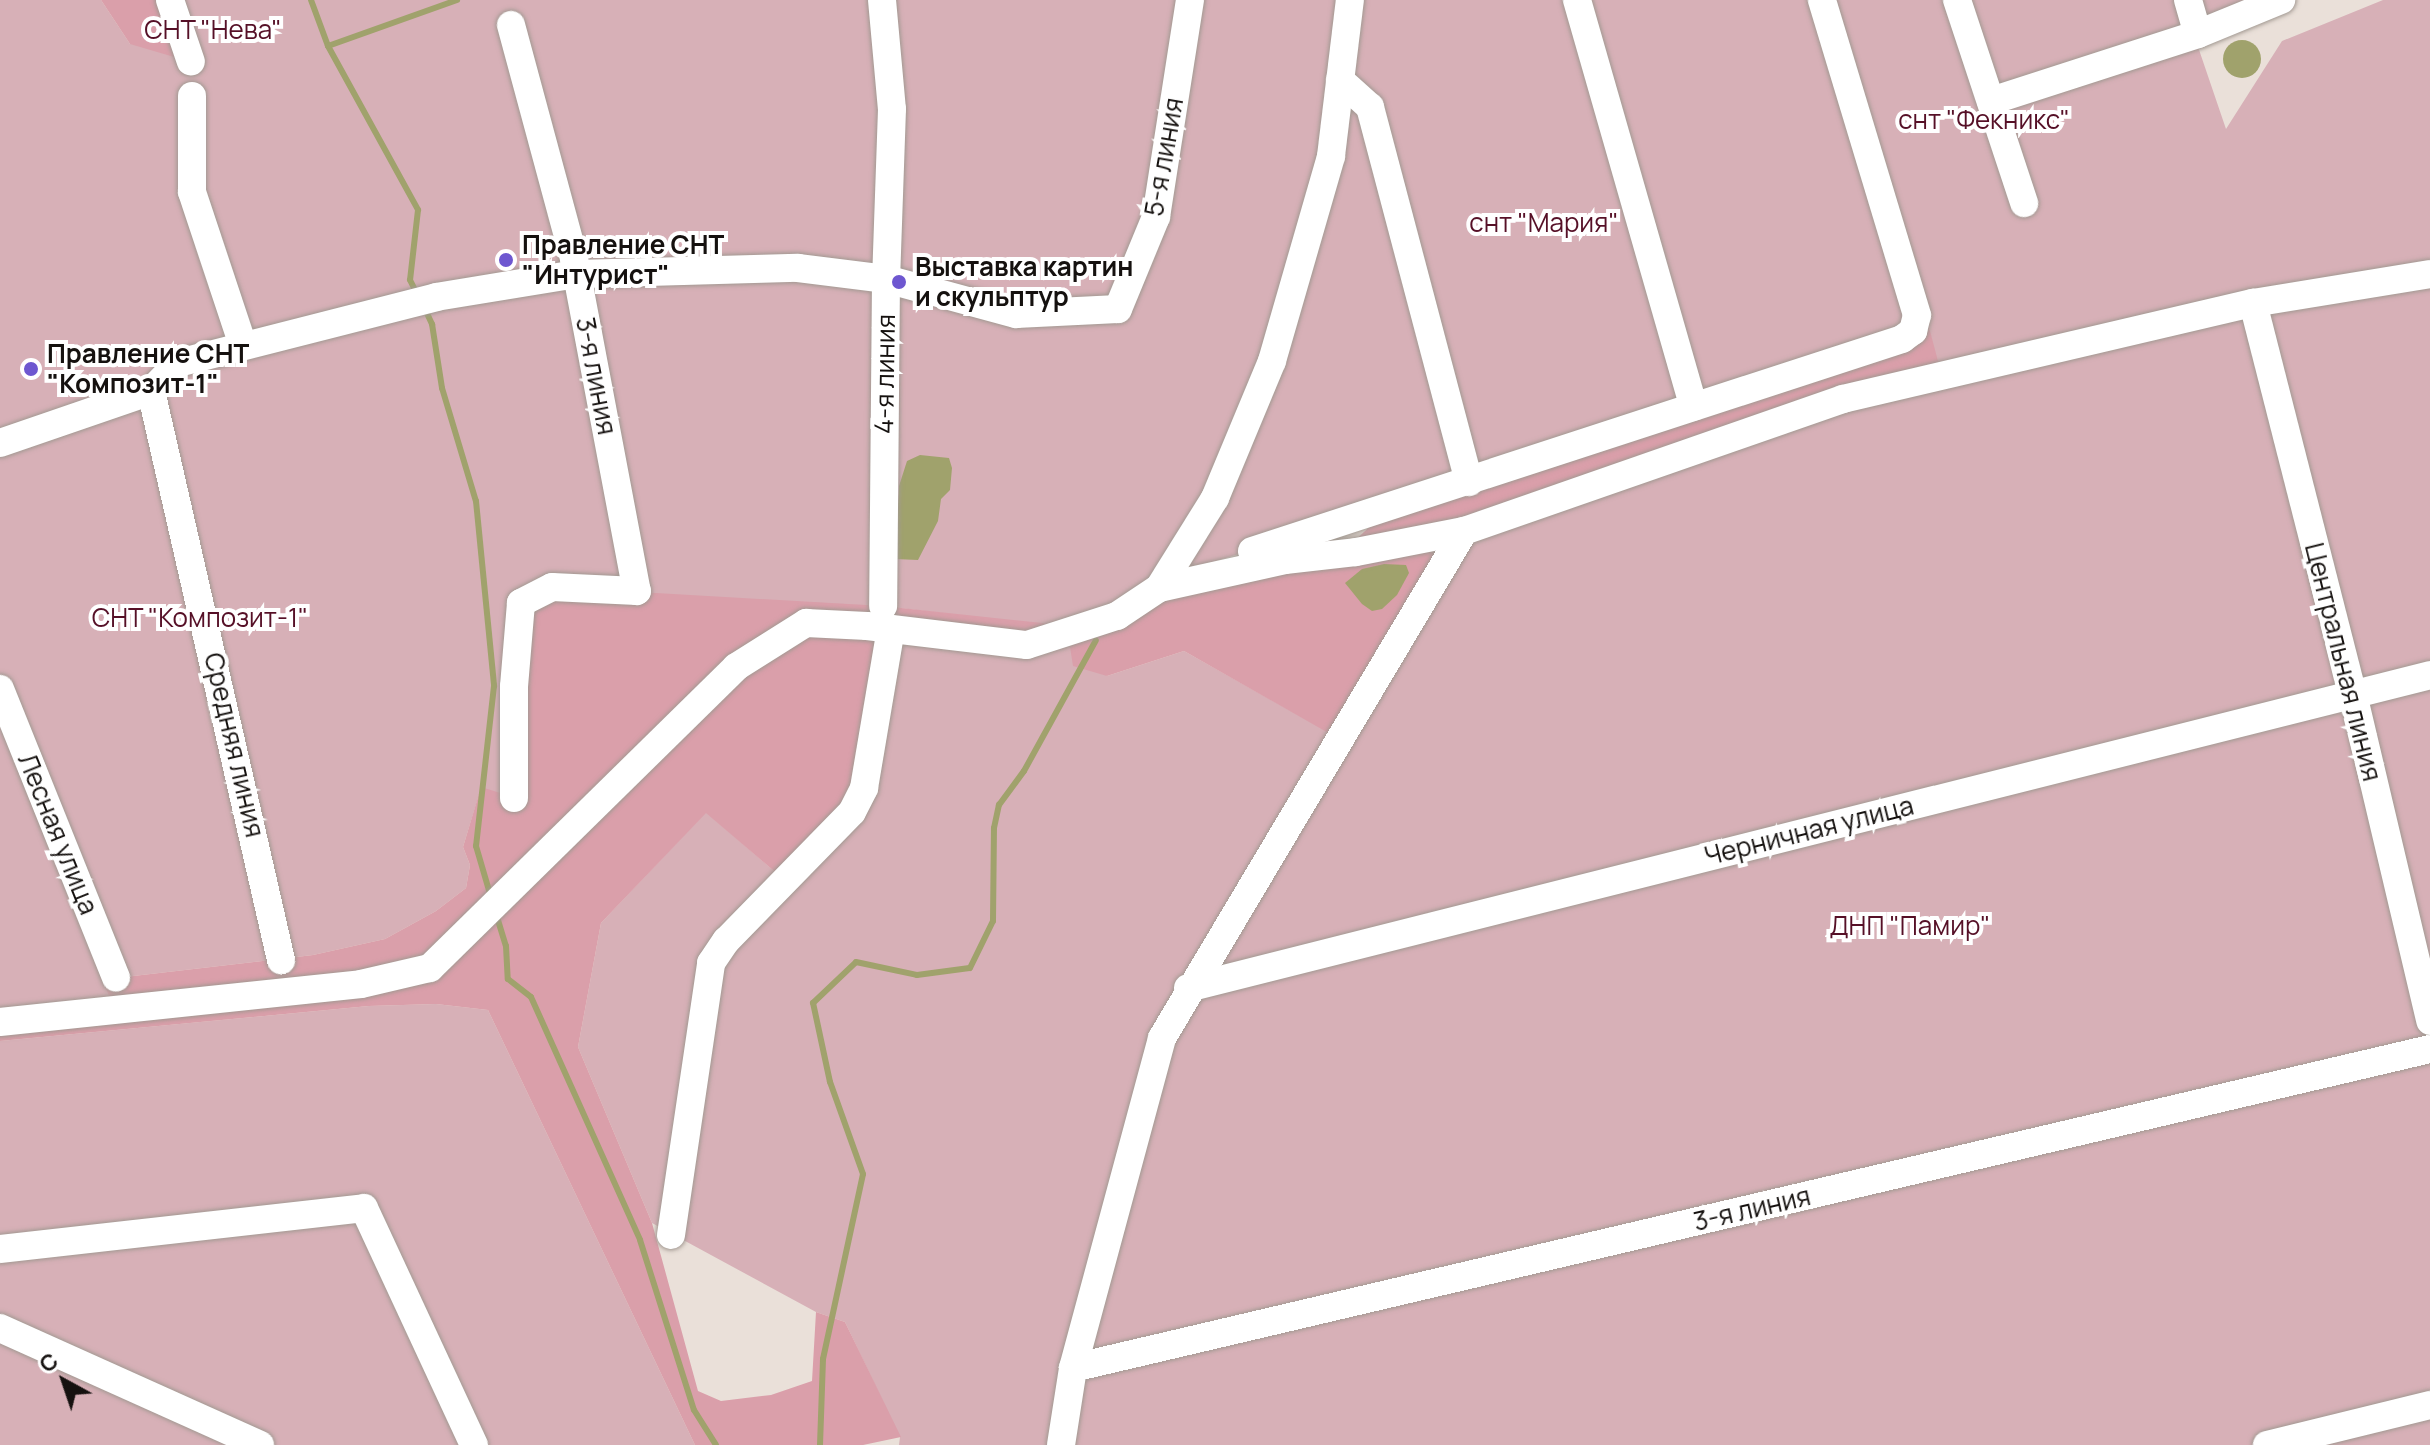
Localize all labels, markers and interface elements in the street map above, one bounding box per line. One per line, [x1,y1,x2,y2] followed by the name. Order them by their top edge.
[144,14,282,46] park label: СНТ "Нева"
[1138,95,1190,219] street label: 5-я линия
[1898,104,2070,136] park label: снт "Фекникс"
[1469,207,1619,239] park label: снт "Мария"
[522,229,724,290] place label: Правление СНТ "Интурист"
[497,251,515,269] marker: Правление СНТ "Интурист"
[915,251,1133,312] place label: Выставка картин и скульптур
[890,273,908,291] marker: Выставка картин и скульптур
[868,314,902,434] street label: 4-я линия
[569,315,623,437] street label: 3-я линия
[47,338,249,400] place label: Правление СНТ "Композит-1"
[22,360,40,378] marker: Правление СНТ "Композит-1"
[2298,540,2388,784] street label: Центральная линия
[91,602,309,634] park label: СНТ "Композит-1"
[198,650,270,840] street label: Средняя линия
[12,749,104,919] street label: Лесная улица
[1701,790,1917,872] street label: Черничная улица
[1829,910,1991,942] park label: ДНП "Памир"
[1690,1180,1814,1238] street label: 3-я линия
[24,1341,104,1421] north arrow
[33,1346,64,1379] text: С

